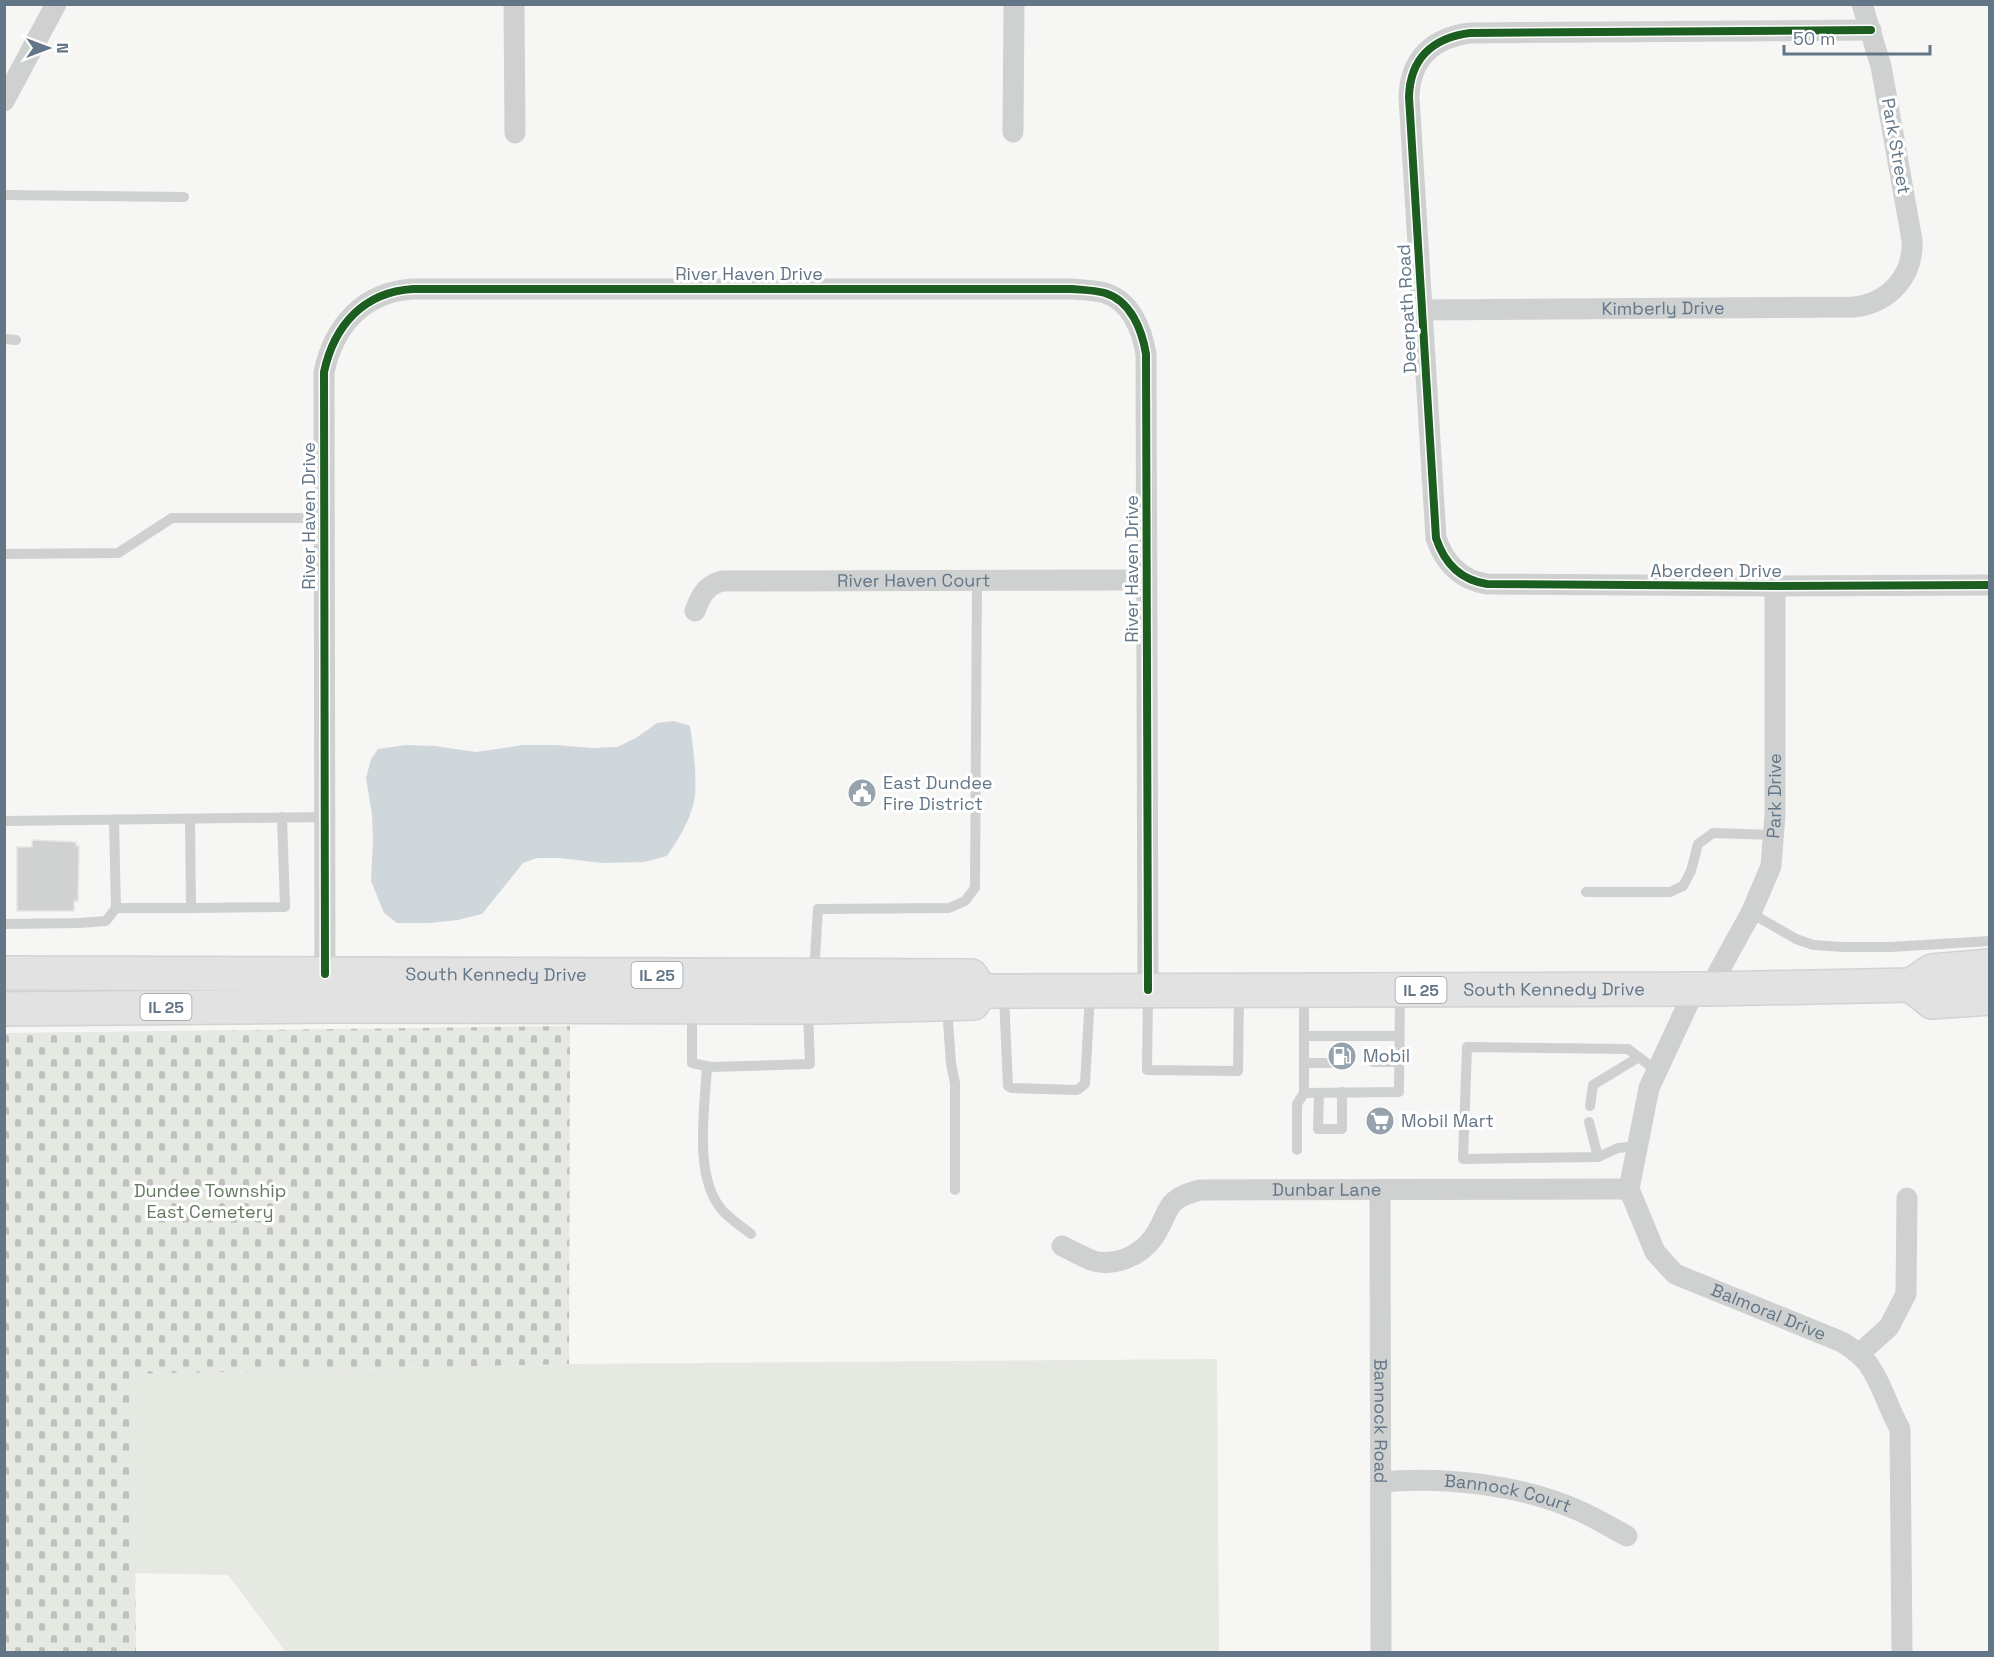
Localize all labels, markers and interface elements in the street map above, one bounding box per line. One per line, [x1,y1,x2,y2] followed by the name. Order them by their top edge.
[18,18,78,78] north arrow
[1784,18,1930,56] scale bar
[1793,27,1835,50] text: 50 m
[52,43,73,53] text: N
[1877,96,1916,196] street label: Park Street
[1392,244,1421,374] street label: Deerpath Road
[675,262,823,285] street label: River Haven Drive
[1601,296,1725,320] street label: Kimberly Drive
[297,442,320,590] street label: River Haven Drive
[1120,495,1143,643] street label: River Haven Drive
[1650,559,1782,582] street label: Aberdeen Drive
[837,568,990,592] street label: River Haven Court
[1761,753,1786,839] street label: Park Drive
[883,771,993,815] place label: East Dundee Fire District
[846,777,878,809] public building icon: East Dundee Fire District
[405,962,587,986] street label: South Kennedy Drive
[632,962,682,988] road number: IL 25
[1396,977,1446,1003] road number: IL 25
[1463,977,1645,1001] street label: South Kennedy Drive
[140,994,192,1020] road number: IL 25
[1326,1040,1358,1072] fuel station icon: Mobil
[1363,1044,1410,1067] place label: Mobil
[1364,1105,1396,1137] supermarket icon: Mobil Mart
[1401,1109,1494,1132] place label: Mobil Mart
[1272,1178,1381,1201] street label: Dunbar Lane
[134,1179,286,1223] park label: Dundee Township East Cemetery
[1708,1278,1830,1345] street label: Balmoral Drive
[1369,1359,1393,1483] street label: Bannock Road
[1443,1469,1575,1517] street label: Bannock Court

